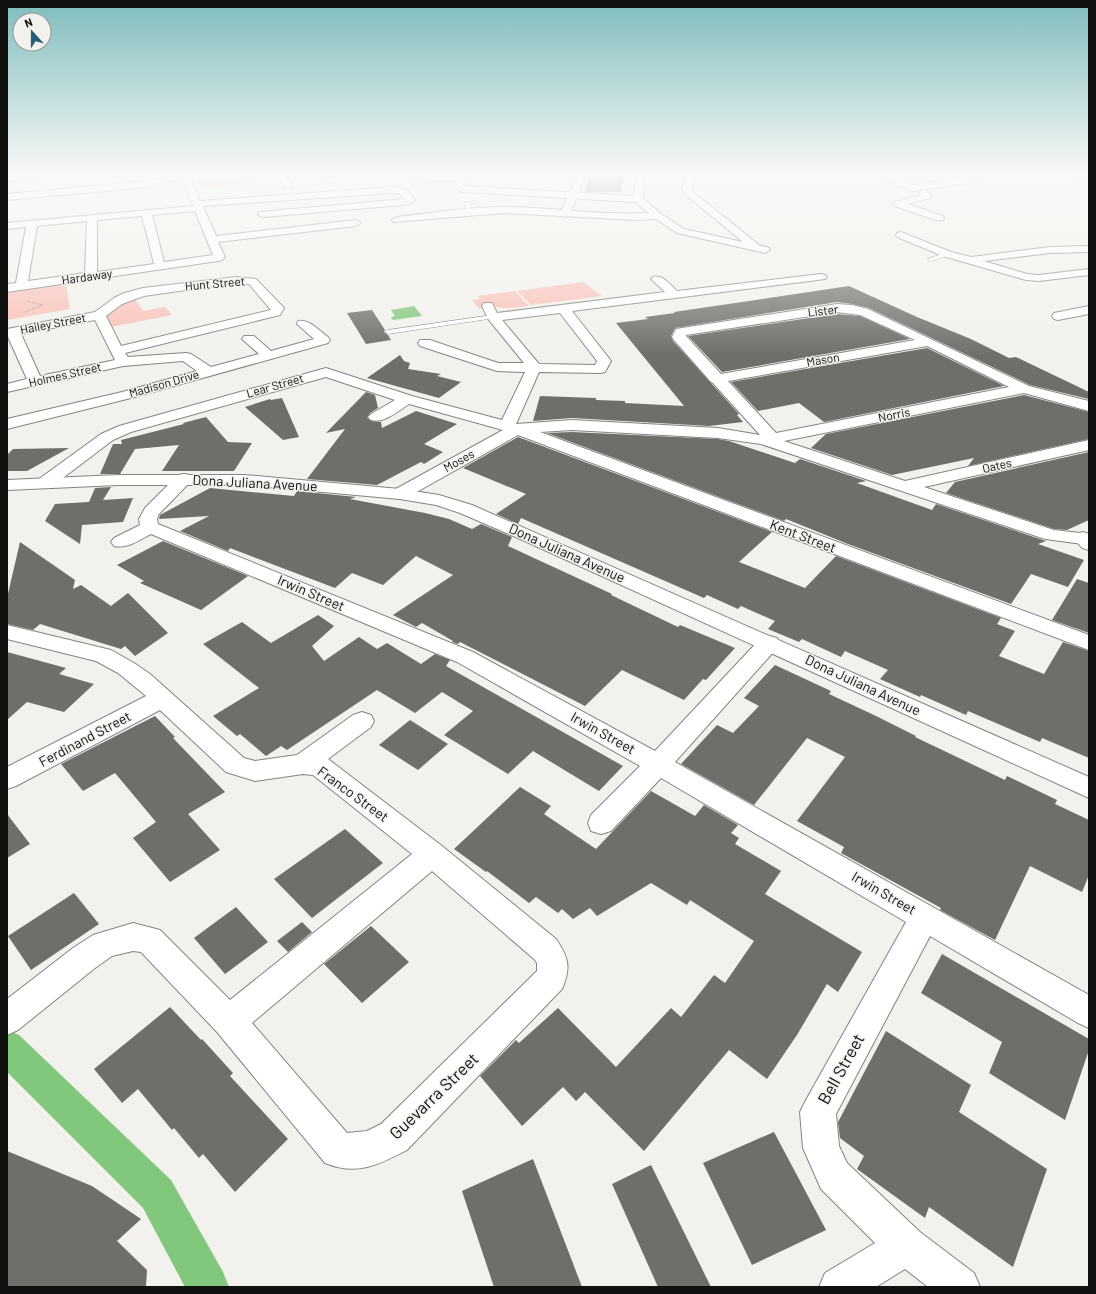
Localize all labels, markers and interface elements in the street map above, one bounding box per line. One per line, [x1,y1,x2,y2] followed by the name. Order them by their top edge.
[12,12,52,52] north arrow
[22,15,34,30] text: N
[61,265,114,286] street label: Hardaway
[184,273,246,293] street label: Hunt Street
[807,301,840,319] street label: Lister
[19,310,87,336] street label: Hailey Street
[805,349,841,369] street label: Mason
[27,359,103,389] street label: Holmes Street
[127,366,200,400] street label: Madison Drive
[245,370,305,400] street label: Lear Street
[877,404,911,424] street label: Norris
[441,446,477,474] street label: Moses
[981,455,1013,475] street label: Oates
[192,471,318,494] street label: Dona Juliana Avenue
[768,515,839,556] street label: Kent Street
[507,519,628,586] street label: Dona Juliana Avenue
[275,571,347,614] street label: Irwin Street
[803,650,924,719] street label: Dona Juliana Avenue
[36,707,134,770] street label: Ferdinand Street
[568,708,639,757] street label: Irwin Street
[315,762,392,825] street label: Franco Street
[849,867,919,918] street label: Irwin Street
[813,1030,868,1107] street label: Bell Street
[385,1048,482,1143] street label: Guevarra Street

